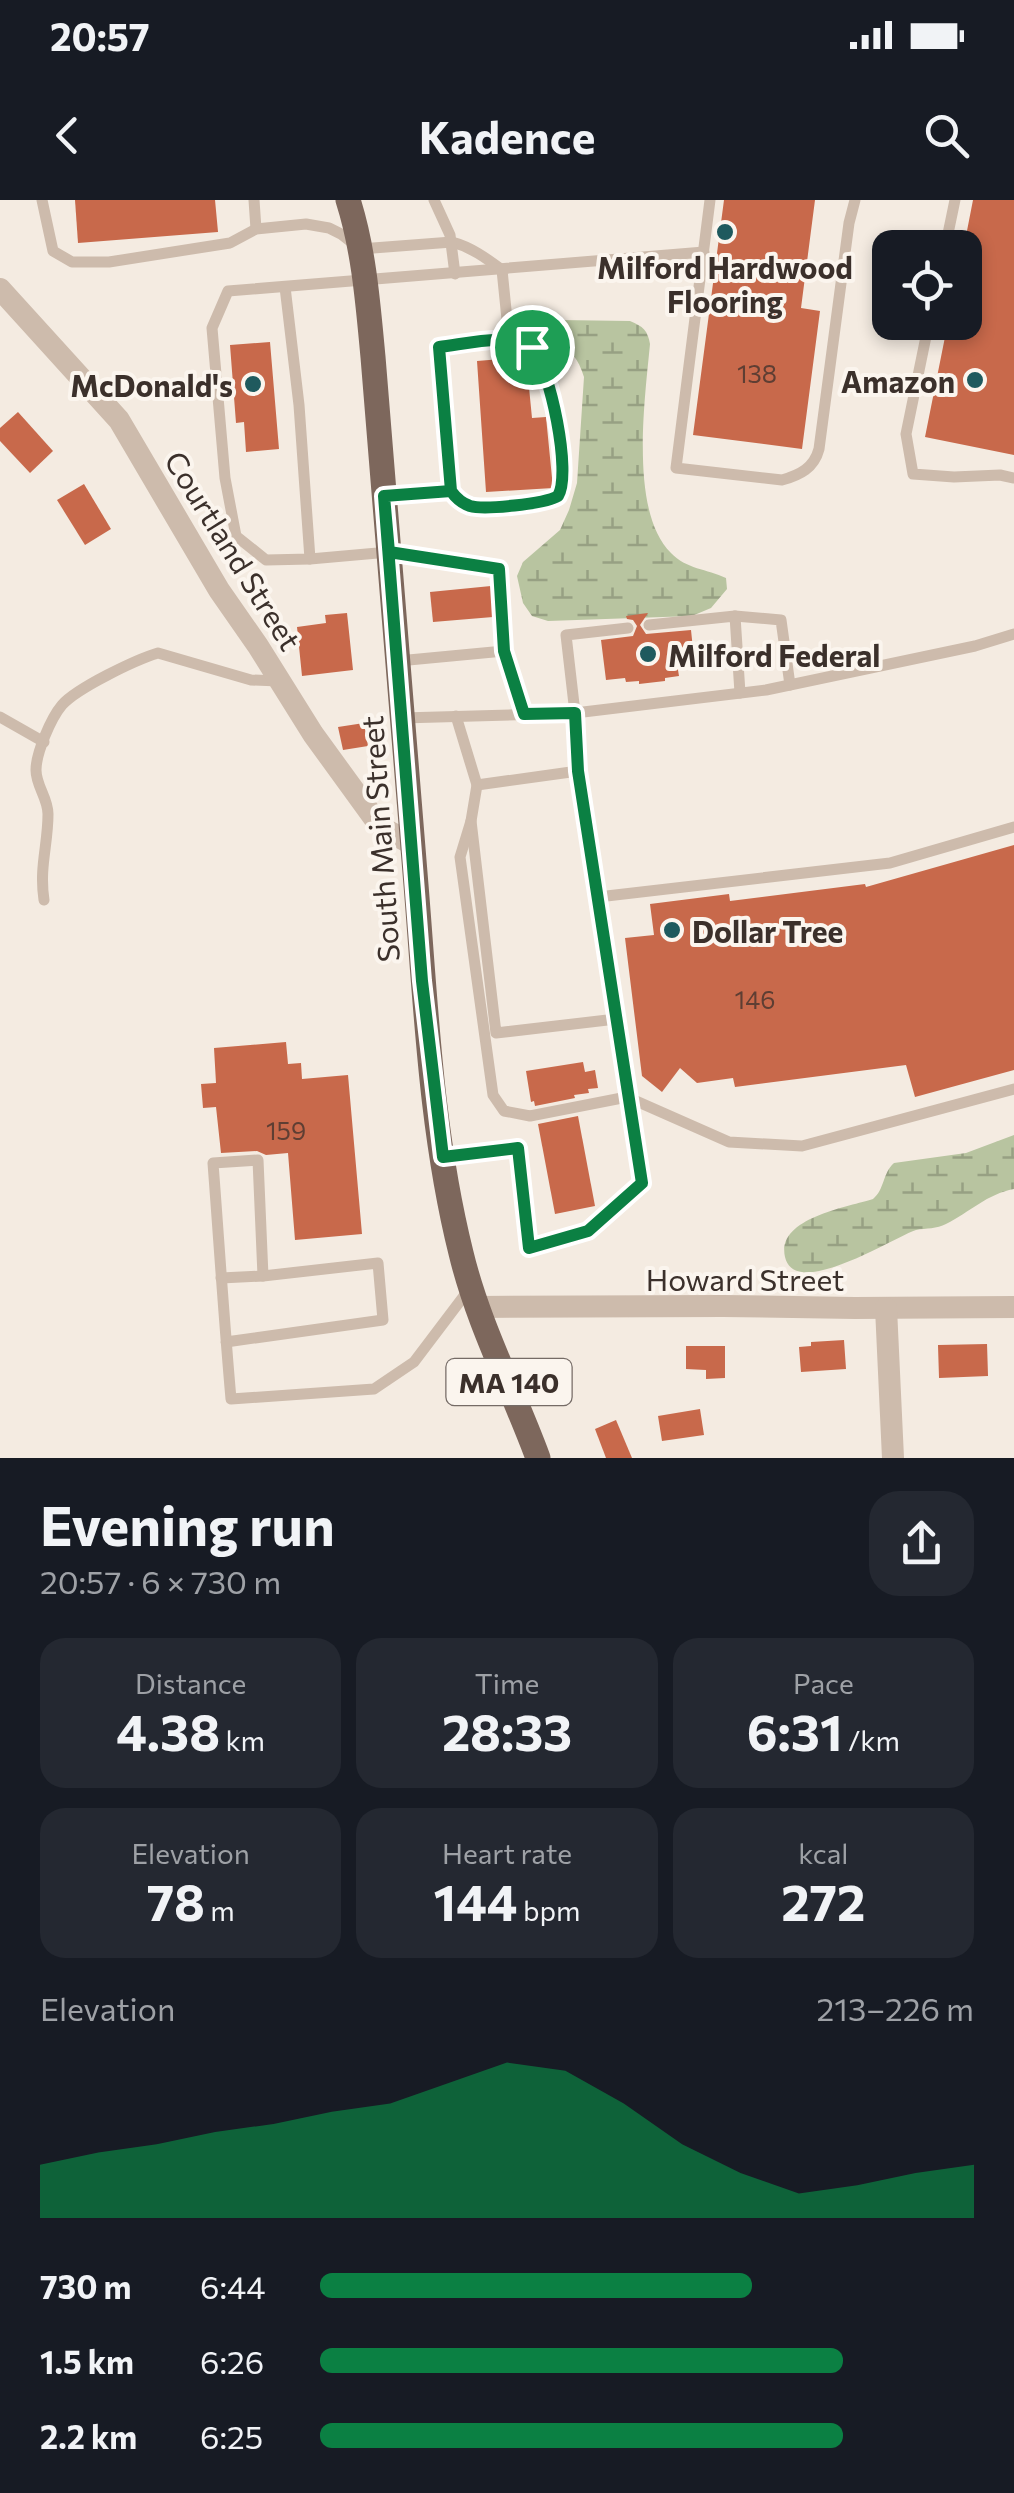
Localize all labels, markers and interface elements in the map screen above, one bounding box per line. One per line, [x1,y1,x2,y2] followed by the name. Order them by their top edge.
[50,12,150,59] text: 20:57
[40,108,95,163] icon: back
[419,108,595,163] text: Kadence
[919,108,974,163] icon: search
[714,221,736,243] marker: Milford Hardwood Flooring
[872,230,982,340] map controls
[872,230,982,340] button: locate
[597,248,853,319] place label: Milford Hardwood Flooring
[490,305,575,390] pin
[505,320,560,375] icon: arrive
[737,358,777,388] house number: 138
[841,362,955,399] place label: Amazon
[70,366,233,403] place label: McDonald's
[964,369,986,391] marker: Amazon
[242,373,264,395] marker: McDonald's
[158,444,310,656] street label: Courtland Street
[668,636,881,673] place label: Milford Federal
[637,643,659,665] marker: Milford Federal
[352,714,406,964] street label: South Main Street
[692,912,843,949] place label: Dollar Tree
[661,919,683,941] marker: Dollar Tree
[735,984,775,1014] house number: 146
[266,1115,306,1145] house number: 159
[646,1260,844,1297] street label: Howard Street
[446,1359,572,1405] road number: MA 140
[40,1490,335,1557] text: Evening run
[869,1491,974,1596] button: share
[40,1561,281,1601] text: 20:57 · 6 × 730 m
[135,1666,246,1700] text: Distance
[475,1666,539,1700] text: Time
[793,1666,854,1700] text: Pace
[116,1700,220,1761] text: 4.38
[442,1700,572,1761] text: 28:33
[747,1700,843,1761] text: 6:31
[220,1723,265,1757] text: km
[843,1723,900,1757] text: /km
[132,1836,250,1870] text: Elevation
[442,1836,572,1870] text: Heart rate
[798,1836,848,1870] text: kcal
[147,1870,205,1931] text: 78
[434,1870,518,1931] text: 144
[781,1870,865,1931] text: 272
[205,1893,235,1927] text: m
[518,1893,580,1927] text: bpm
[40,1988,175,2028] text: Elevation
[817,1988,974,2028] text: 213–226 m
[40,2266,132,2306] text: 730 m
[200,2266,265,2306] text: 6:44
[40,2341,134,2381] text: 1.5 km
[200,2341,264,2381] text: 6:26
[40,2416,137,2456] text: 2.2 km
[200,2416,263,2456] text: 6:25

